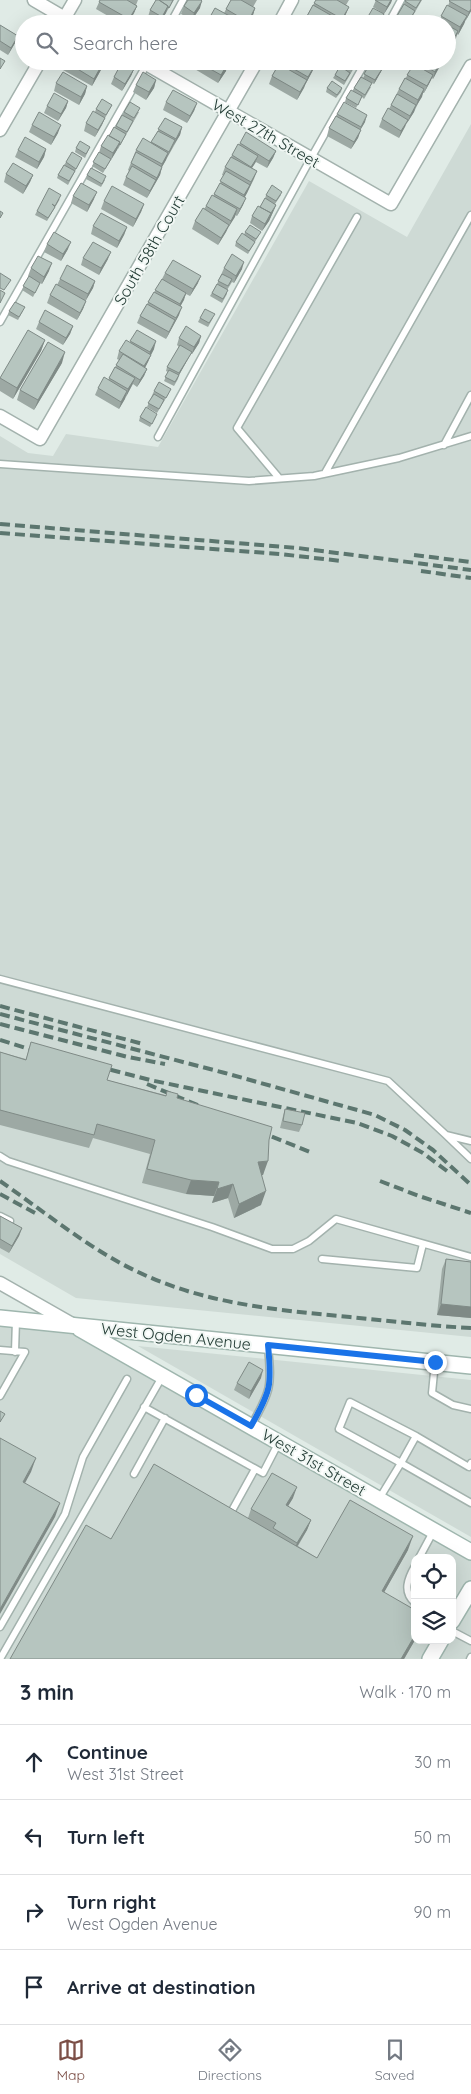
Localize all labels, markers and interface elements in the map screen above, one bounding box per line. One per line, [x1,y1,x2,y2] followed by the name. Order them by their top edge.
[15,15,456,70] search box
[33,29,61,57] icon: search
[73,31,178,55] text: Search here
[209,94,323,172] street label: West 27th Street
[109,191,189,309] street label: South 58th Court
[100,1318,252,1354] street label: West Ogden Avenue
[424,1351,447,1374] route end
[185,1384,208,1407] route start
[258,1424,370,1500] street label: West 31st Street
[411,1554,456,1644] map controls
[411,1554,456,1599] button: locate
[411,1599,456,1644] button: layers
[20,1679,74,1705] text: 3 min
[359,1682,451,1702] text: Walk · 170 m
[67,1740,148,1764] text: Continue
[20,1748,48,1776] icon: ahead
[414,1752,451,1772] text: 30 m
[67,1764,184,1784] text: West 31st Street
[20,1823,48,1851] icon: left
[67,1825,145,1849] text: Turn left
[414,1827,451,1847] text: 50 m
[67,1890,156,1914] text: Turn right
[20,1898,48,1926] icon: right
[414,1902,451,1922] text: 90 m
[67,1914,218,1934] text: West Ogden Avenue
[20,1973,48,2001] icon: arrive
[67,1975,256,1999] text: Arrive at destination
[56,2036,85,2084] tab: Map
[198,2036,262,2084] tab: Directions
[375,2036,415,2084] tab: Saved

